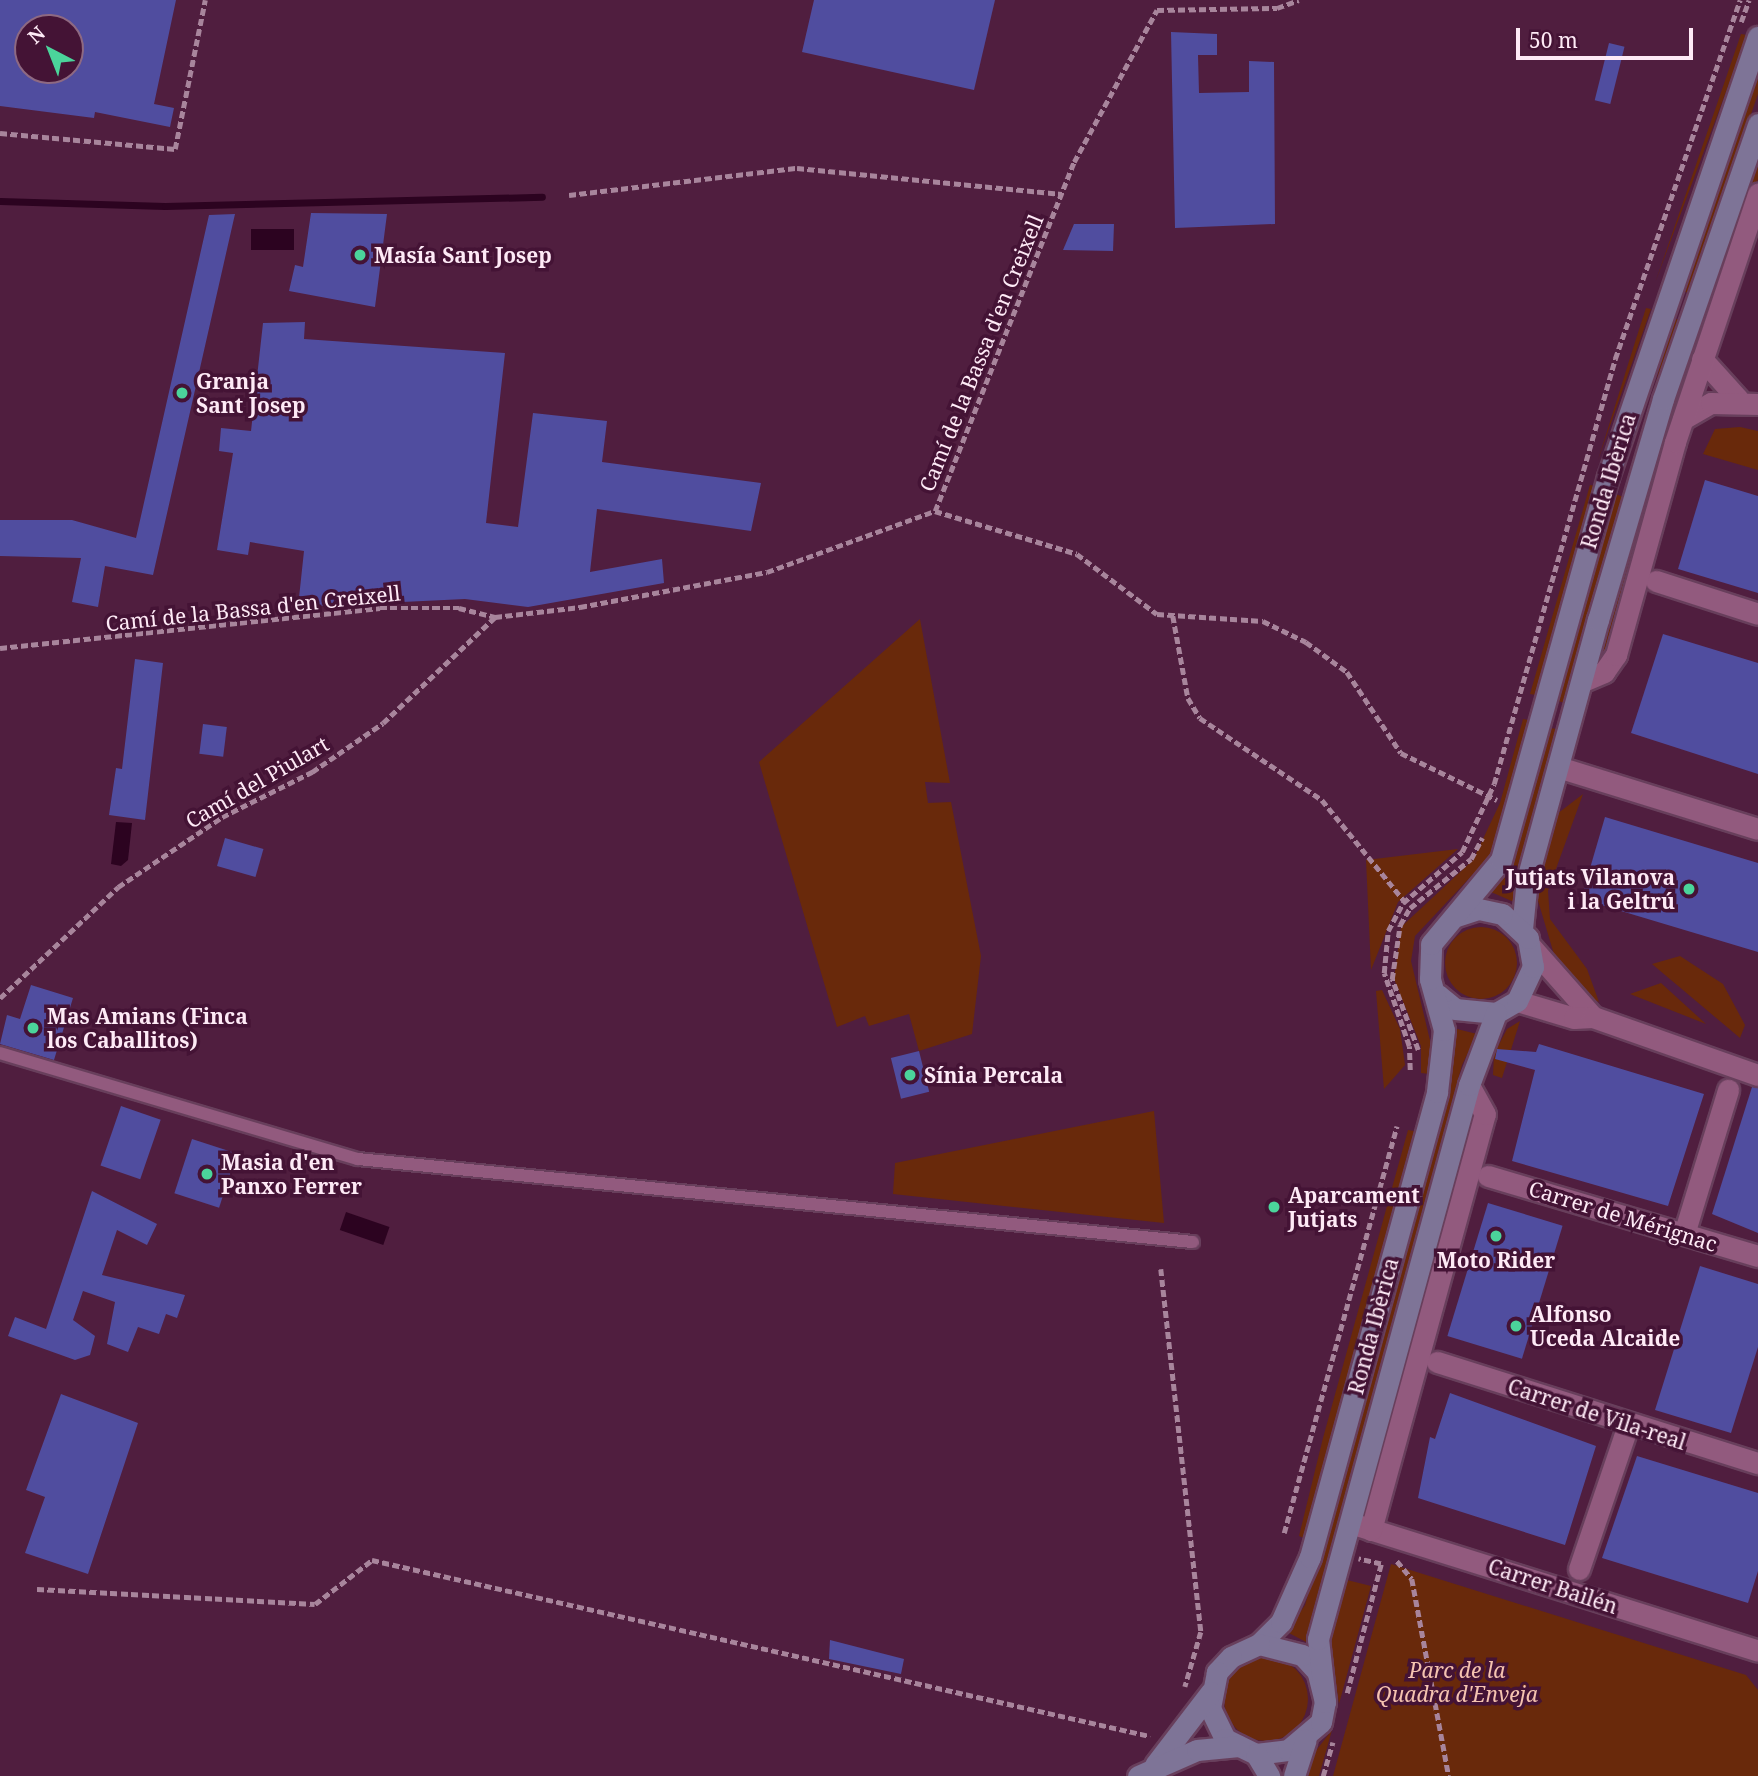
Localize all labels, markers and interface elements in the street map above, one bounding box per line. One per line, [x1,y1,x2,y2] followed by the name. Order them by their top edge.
[14,14,84,84] north arrow
[1520,14,1697,58] scale bar
[22,20,51,50] text: N
[1529,26,1578,54] text: 50 m
[914,211,1048,495] street label: Camí de la Bassa d'en Creixell
[374,242,552,268] place label: Masía Sant Josep
[352,247,368,263] marker: Masía Sant Josep
[196,368,306,418] place label: Granja Sant Josep
[174,385,190,401] marker: Granja Sant Josep
[1575,410,1641,552] street label: Ronda Ibèrica
[104,580,402,636] street label: Camí de la Bassa d'en Creixell
[181,731,333,833] street label: Camí del Piulart
[1506,864,1675,914] place label: Jutjats Vilanova i la Geltrú
[1681,881,1697,897] marker: Jutjats Vilanova i la Geltrú
[47,1003,248,1053] place label: Mas Amians (Finca los Caballitos)
[25,1020,41,1036] marker: Mas Amians (Finca los Caballitos)
[924,1062,1063,1088] place label: Sínia Percala
[902,1067,918,1083] marker: Sínia Percala
[221,1149,362,1199] place label: Masia d'en Panxo Ferrer
[199,1166,215,1182] marker: Masia d'en Panxo Ferrer
[1526,1175,1720,1257] street label: Carrer de Mérignac
[1288,1182,1420,1232] place label: Aparcament Jutjats
[1266,1199,1282,1215] marker: Aparcament Jutjats
[1488,1228,1504,1244] marker: Moto Rider
[1437,1247,1555,1273] place label: Moto Rider
[1343,1255,1403,1397] street label: Ronda Ibèrica
[1530,1301,1680,1351] place label: Alfonso Uceda Alcaide
[1508,1318,1524,1334] marker: Alfonso Uceda Alcaide
[1505,1373,1689,1455] street label: Carrer de Vila-real
[1485,1553,1621,1619] street label: Carrer Bailén
[1376,1657,1538,1707] park label: Parc de la Quadra d'Enveja

